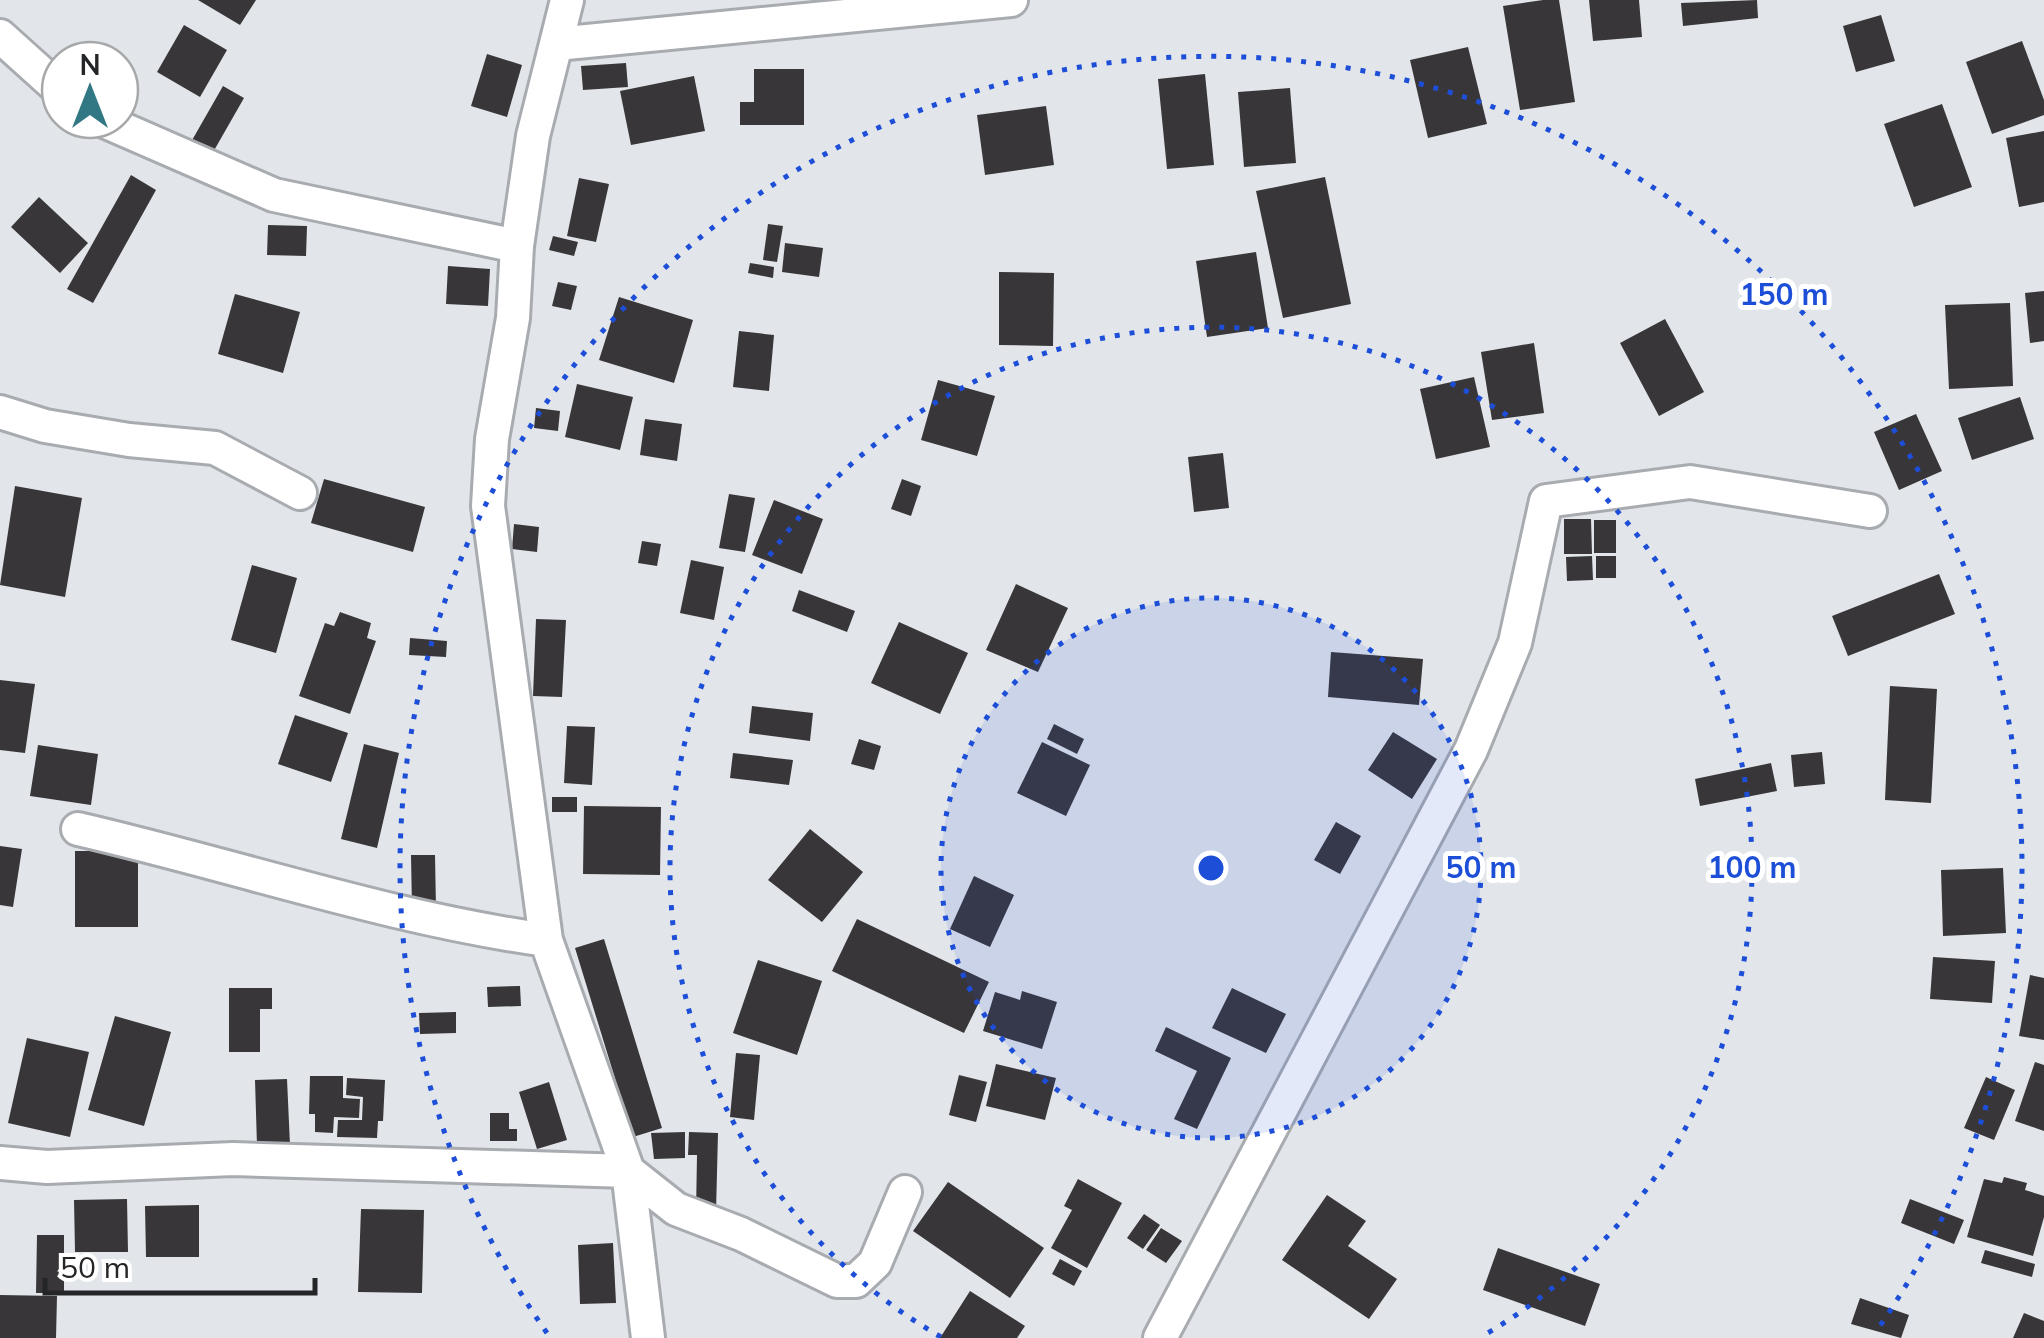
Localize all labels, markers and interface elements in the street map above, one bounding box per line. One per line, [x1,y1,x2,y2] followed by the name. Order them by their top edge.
[40,40,140,140] north arrow
[79,47,101,82] text: N
[1739,275,1829,313] text: 150 m
[1445,848,1517,886] text: 50 m
[1707,848,1797,886] text: 100 m
[1193,850,1229,886] centre of rings
[45,1233,315,1295] scale bar
[60,1248,130,1286] text: 50 m

